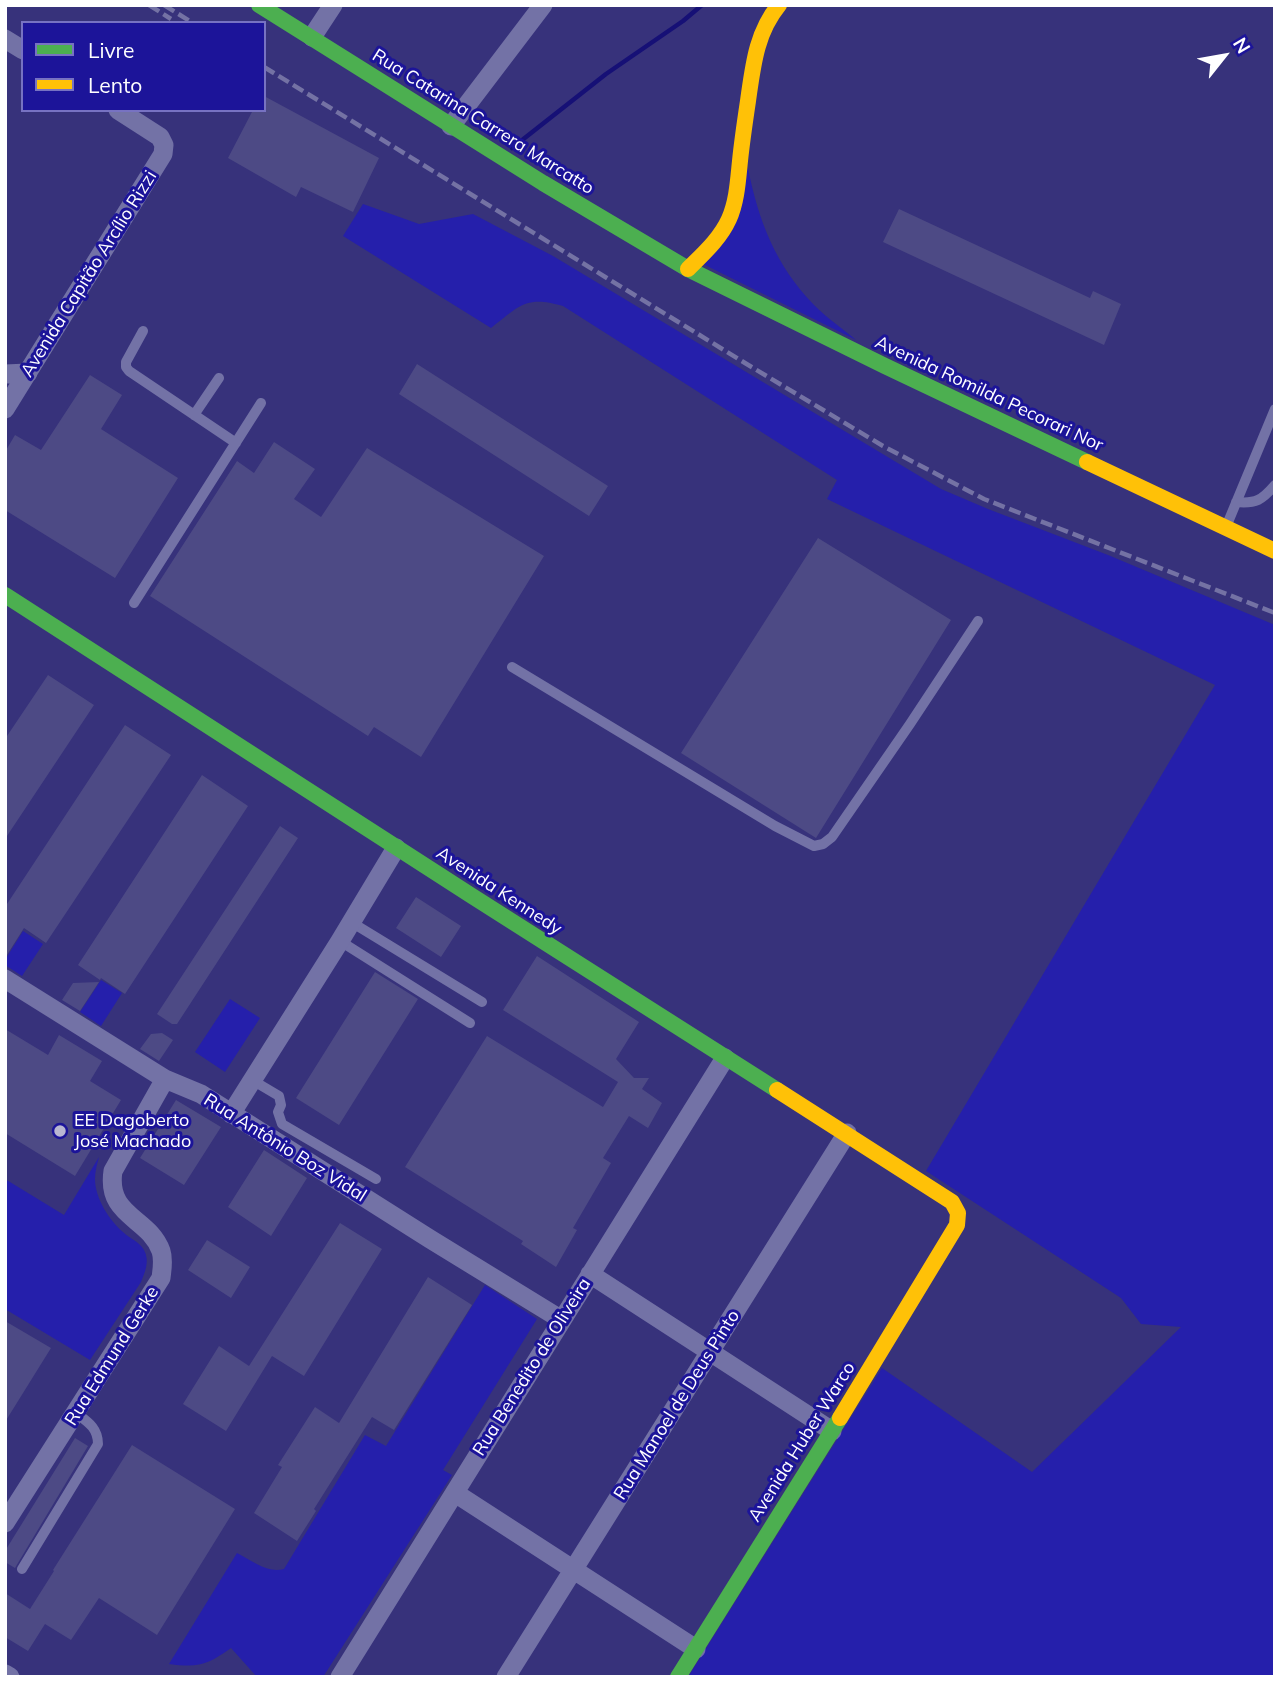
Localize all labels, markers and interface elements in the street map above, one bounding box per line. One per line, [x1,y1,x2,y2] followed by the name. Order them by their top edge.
[21,21,266,112] legend
[1189,21,1259,91] north arrow
[1228,33,1256,58] text: N
[88,37,135,63] text: Livre
[368,45,598,199] street label: Rua Catarina Carrera Marcatto
[88,72,142,98] text: Lento
[16,167,162,381] street label: Avenida Capitão Arcílio Rizzi
[871,332,1107,456] street label: Avenida Romilda Pecorari Nor
[432,842,566,940] street label: Avenida Kennedy
[200,1089,370,1207] street label: Rua Antônio Boz Vidal
[74,1110,191,1152] place label: EE Dagoberto José Machado
[52,1123,68,1139] marker: EE Dagoberto José Machado
[468,1274,596,1460] street label: Rua Benedito de Oliveira
[60,1282,164,1430] street label: Rua Edmund Gerke
[610,1306,744,1504] street label: Rua Manoel de Deus Pinto
[744,1358,860,1526] street label: Avenida Huber Warco

